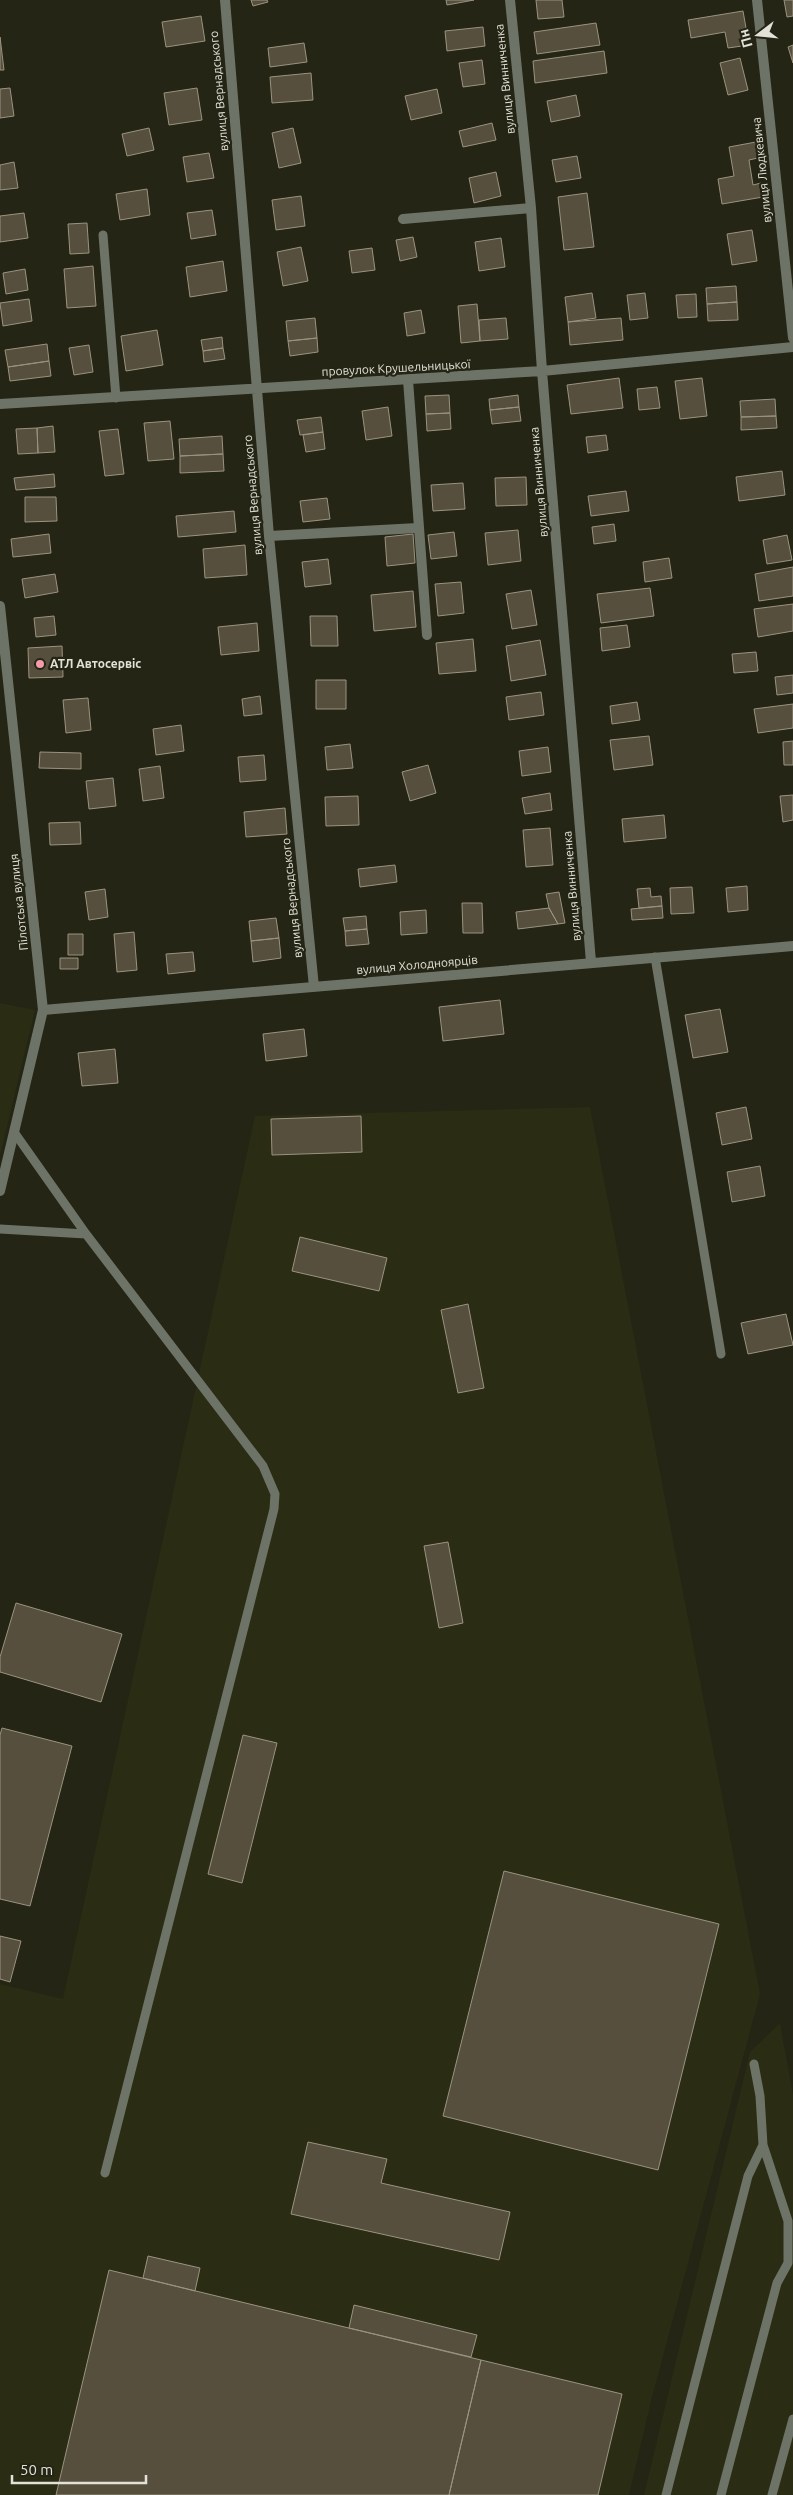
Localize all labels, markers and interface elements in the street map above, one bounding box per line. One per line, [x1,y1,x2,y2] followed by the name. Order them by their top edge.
[733,10,783,60] north arrow
[492,23,517,135] street label: вулиця Винниченка
[735,28,756,50] text: Пн
[207,30,230,152] street label: вулиця Вернадського
[749,117,774,224] street label: вулиця Людкевича
[321,357,472,378] street label: провулок Крушельницької
[527,426,550,538] street label: вулиця Винниченка
[241,434,264,556] street label: вулиця Вернадського
[50,657,141,670] place label: АТЛ Автосервіс
[34,658,46,670] marker: АТЛ Автосервіс
[560,830,583,942] street label: вулиця Винниченка
[279,837,304,959] street label: вулиця Вернадського
[7,853,30,951] street label: Пілотська вулиця
[356,953,478,976] street label: вулиця Холодноярців
[12,2452,146,2484] scale bar
[20,2461,53,2478] text: 50 m

